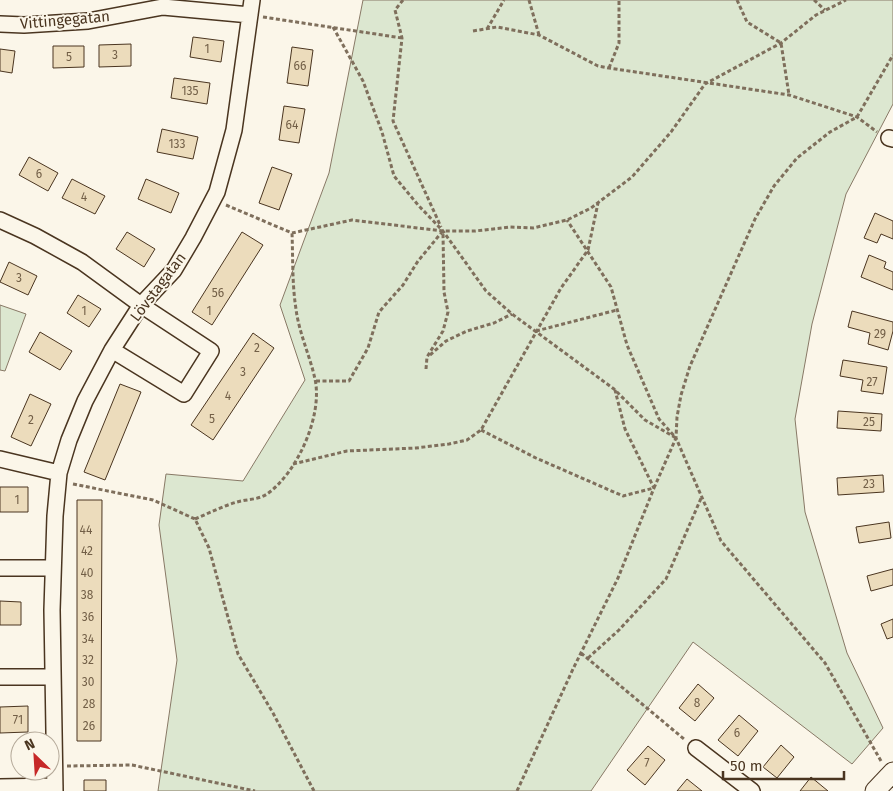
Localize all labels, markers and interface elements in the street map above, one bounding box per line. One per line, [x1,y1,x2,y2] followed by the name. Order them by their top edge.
[19,7,111,33] street label: Vittingegatan
[204,42,210,56] house number: 1
[112,48,118,62] house number: 3
[66,50,72,64] house number: 5
[294,59,306,73] house number: 66
[181,84,199,98] house number: 135
[286,118,299,132] house number: 64
[168,137,186,151] house number: 133
[36,167,42,181] house number: 6
[81,190,88,204] house number: 4
[126,249,190,325] street label: Lövstagatan
[16,271,22,285] house number: 3
[212,286,224,300] house number: 56
[81,304,87,318] house number: 1
[206,304,212,318] house number: 1
[874,327,886,341] house number: 29
[254,341,260,355] house number: 2
[240,365,246,379] house number: 3
[866,375,878,389] house number: 27
[225,389,232,403] house number: 4
[209,412,215,426] house number: 5
[28,413,34,427] house number: 2
[863,415,875,429] house number: 25
[863,477,875,491] house number: 23
[14,493,20,507] house number: 1
[80,523,93,537] house number: 44
[81,544,93,558] house number: 42
[80,566,94,580] house number: 40
[81,588,94,602] house number: 38
[82,610,94,624] house number: 36
[82,632,95,646] house number: 34
[82,653,94,667] house number: 32
[82,675,95,689] house number: 30
[694,696,701,710] house number: 8
[83,697,96,711] house number: 28
[13,713,23,727] house number: 71
[83,719,95,733] house number: 26
[734,726,740,740] house number: 6
[10,731,60,781] north arrow
[22,735,38,754] text: N
[723,748,844,780] scale bar
[644,756,650,770] house number: 7
[730,757,763,775] text: 50 m

